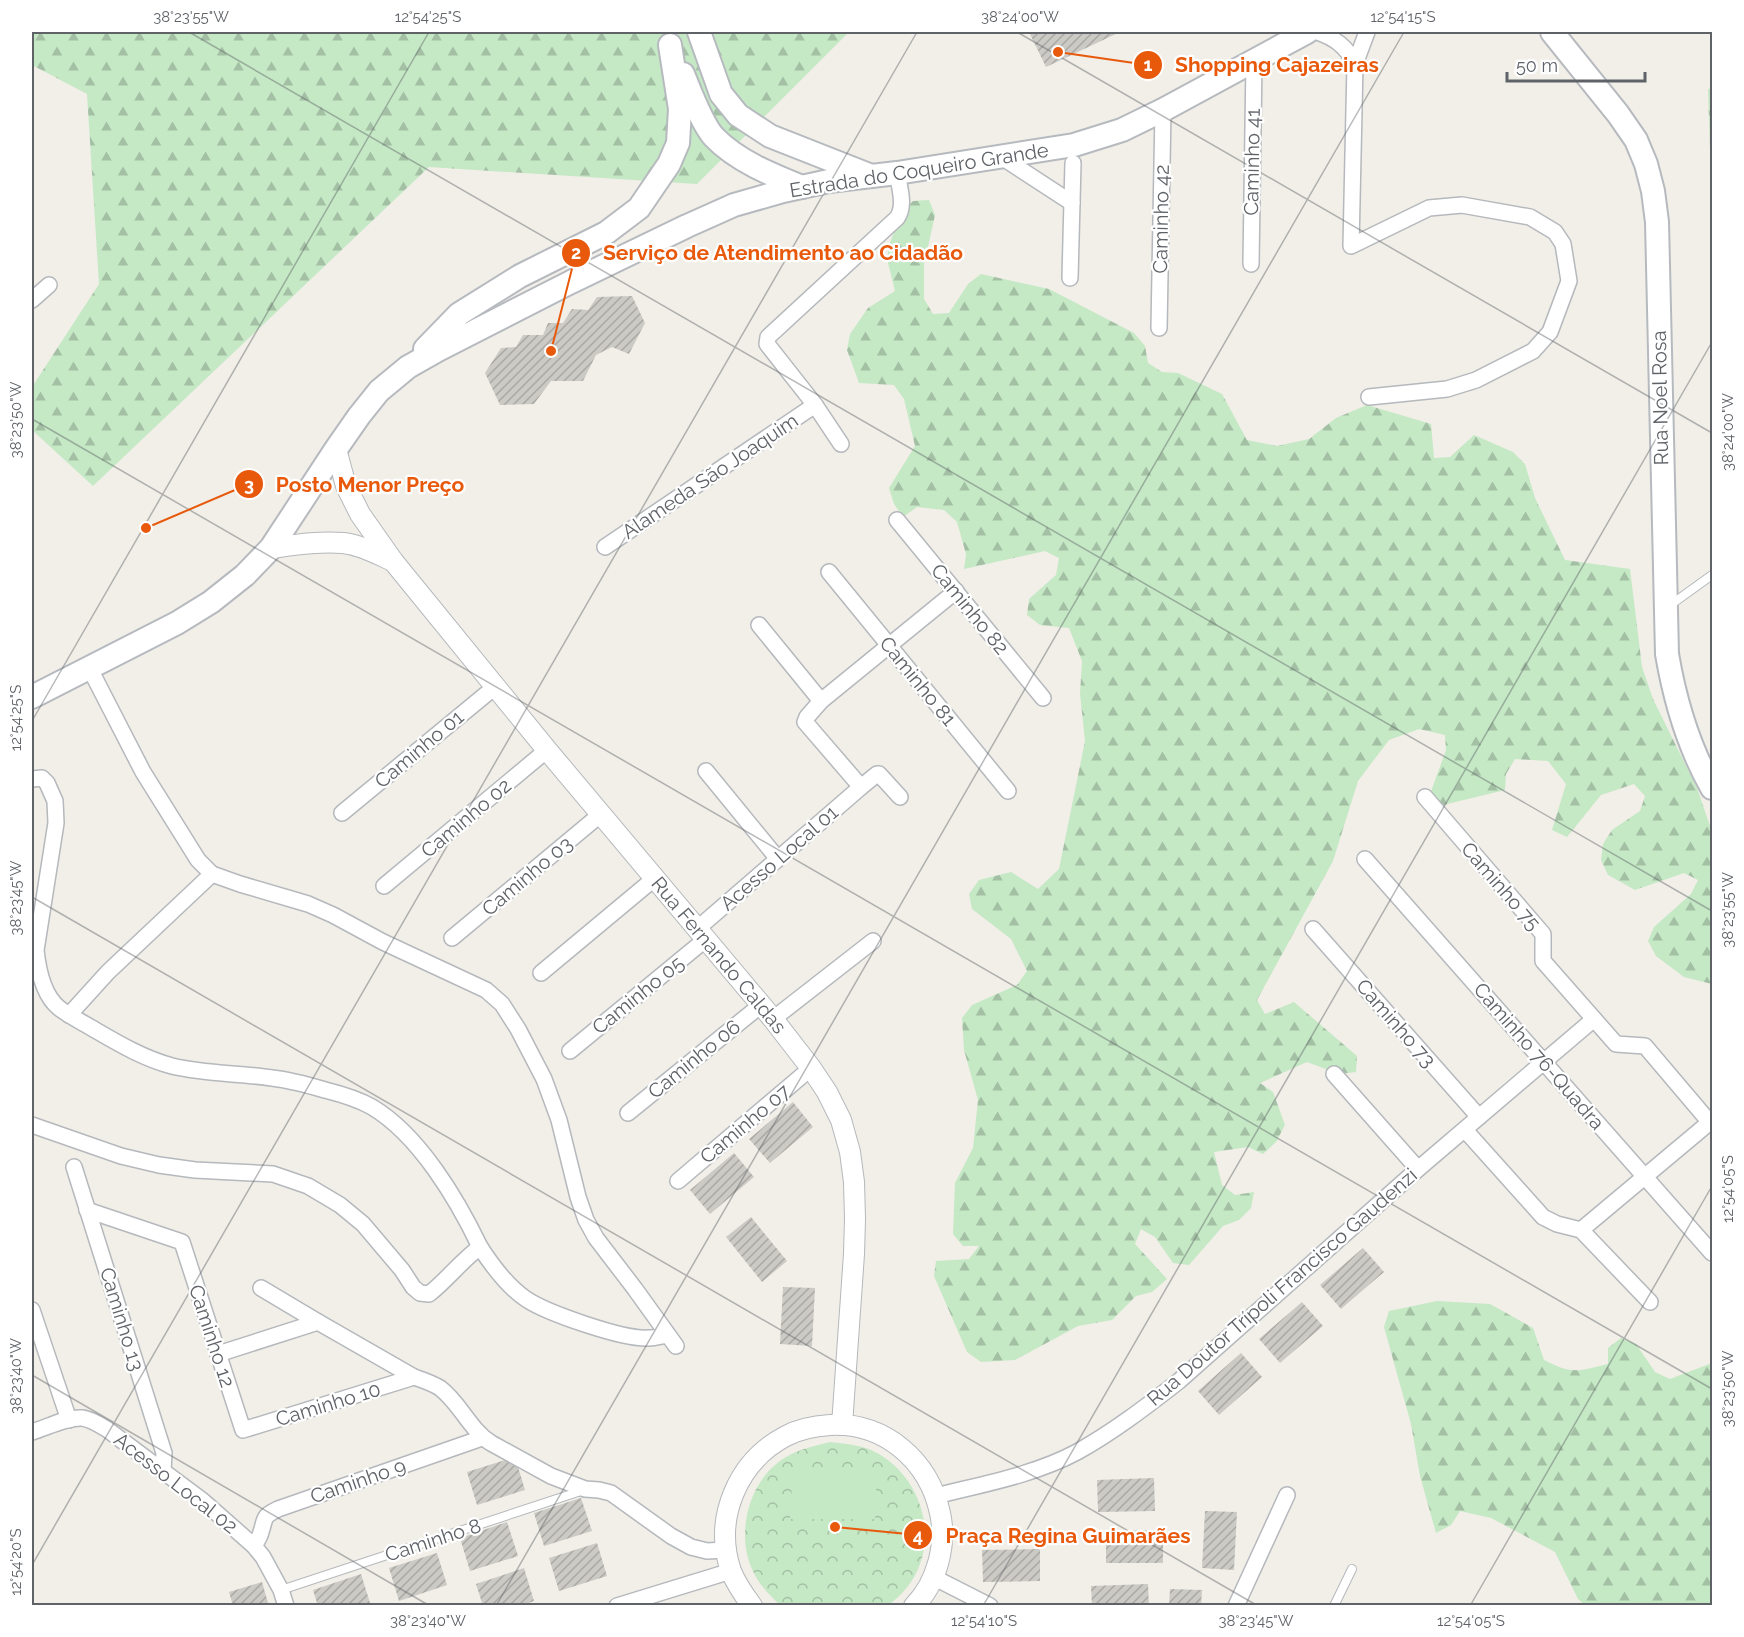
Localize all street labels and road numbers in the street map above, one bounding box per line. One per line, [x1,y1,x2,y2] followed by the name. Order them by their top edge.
[1239,108,1265,216] street label: Caminho 41
[788,138,1050,202] street label: Estrada do Coqueiro Grande
[1148,164,1174,274] street label: Caminho 42
[1647,330,1673,466] street label: Rua Noel Rosa
[617,408,803,544] street label: Alameda São Joaquim
[926,559,1014,659] street label: Caminho 82
[875,631,962,731] street label: Caminho 81
[370,705,469,793] street label: Caminho 01
[416,773,516,863] street label: Caminho 02
[715,800,843,916] street label: Acesso Local 01
[477,831,577,921] street label: Caminho 03
[1456,837,1546,935] street label: Caminho 75
[646,872,792,1038] street label: Rua Fernando Caldas
[587,951,689,1039] street label: Caminho 05
[1351,974,1441,1072] street label: Caminho 73
[1469,978,1609,1134] street label: Caminho 76-Quadra
[643,1014,745,1104] street label: Caminho 06
[695,1079,795,1169] street label: Caminho 07
[1142,1163,1422,1411] street label: Rua Doutor Trípoli Francisco Gaudenzi
[95,1264,149,1374] street label: Caminho 13
[184,1282,240,1390] street label: Caminho 12
[273,1377,383,1431] street label: Caminho 10
[110,1427,242,1539] street label: Acesso Local 02
[307,1453,409,1509] street label: Caminho 9
[382,1513,484,1567] street label: Caminho 8

